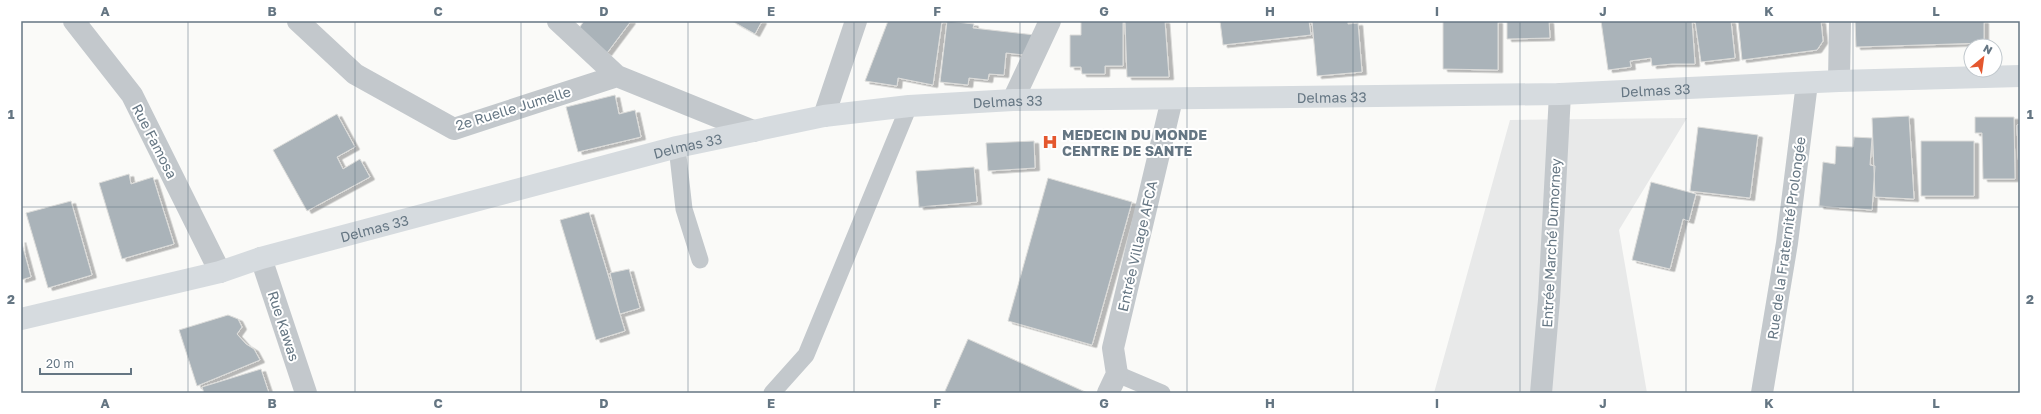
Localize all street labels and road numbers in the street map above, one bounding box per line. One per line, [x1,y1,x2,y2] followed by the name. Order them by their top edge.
[1620,79,1691,100] street label: Delmas 33
[453,82,573,134] street label: 2e Ruelle Jumelle
[1297,88,1367,105] street label: Delmas 33
[972,91,1043,111] street label: Delmas 33
[129,101,181,181] street label: Rue Famosa
[651,129,723,161] street label: Delmas 33
[1763,135,1809,341] street label: Rue de la Fraternité Prolongée
[1538,158,1564,328] street label: Entrée Marché Dumorney
[1114,178,1161,313] street label: Entrée Village AFCA
[338,211,410,245] street label: Delmas 33
[265,289,303,363] street label: Rue Kawas

